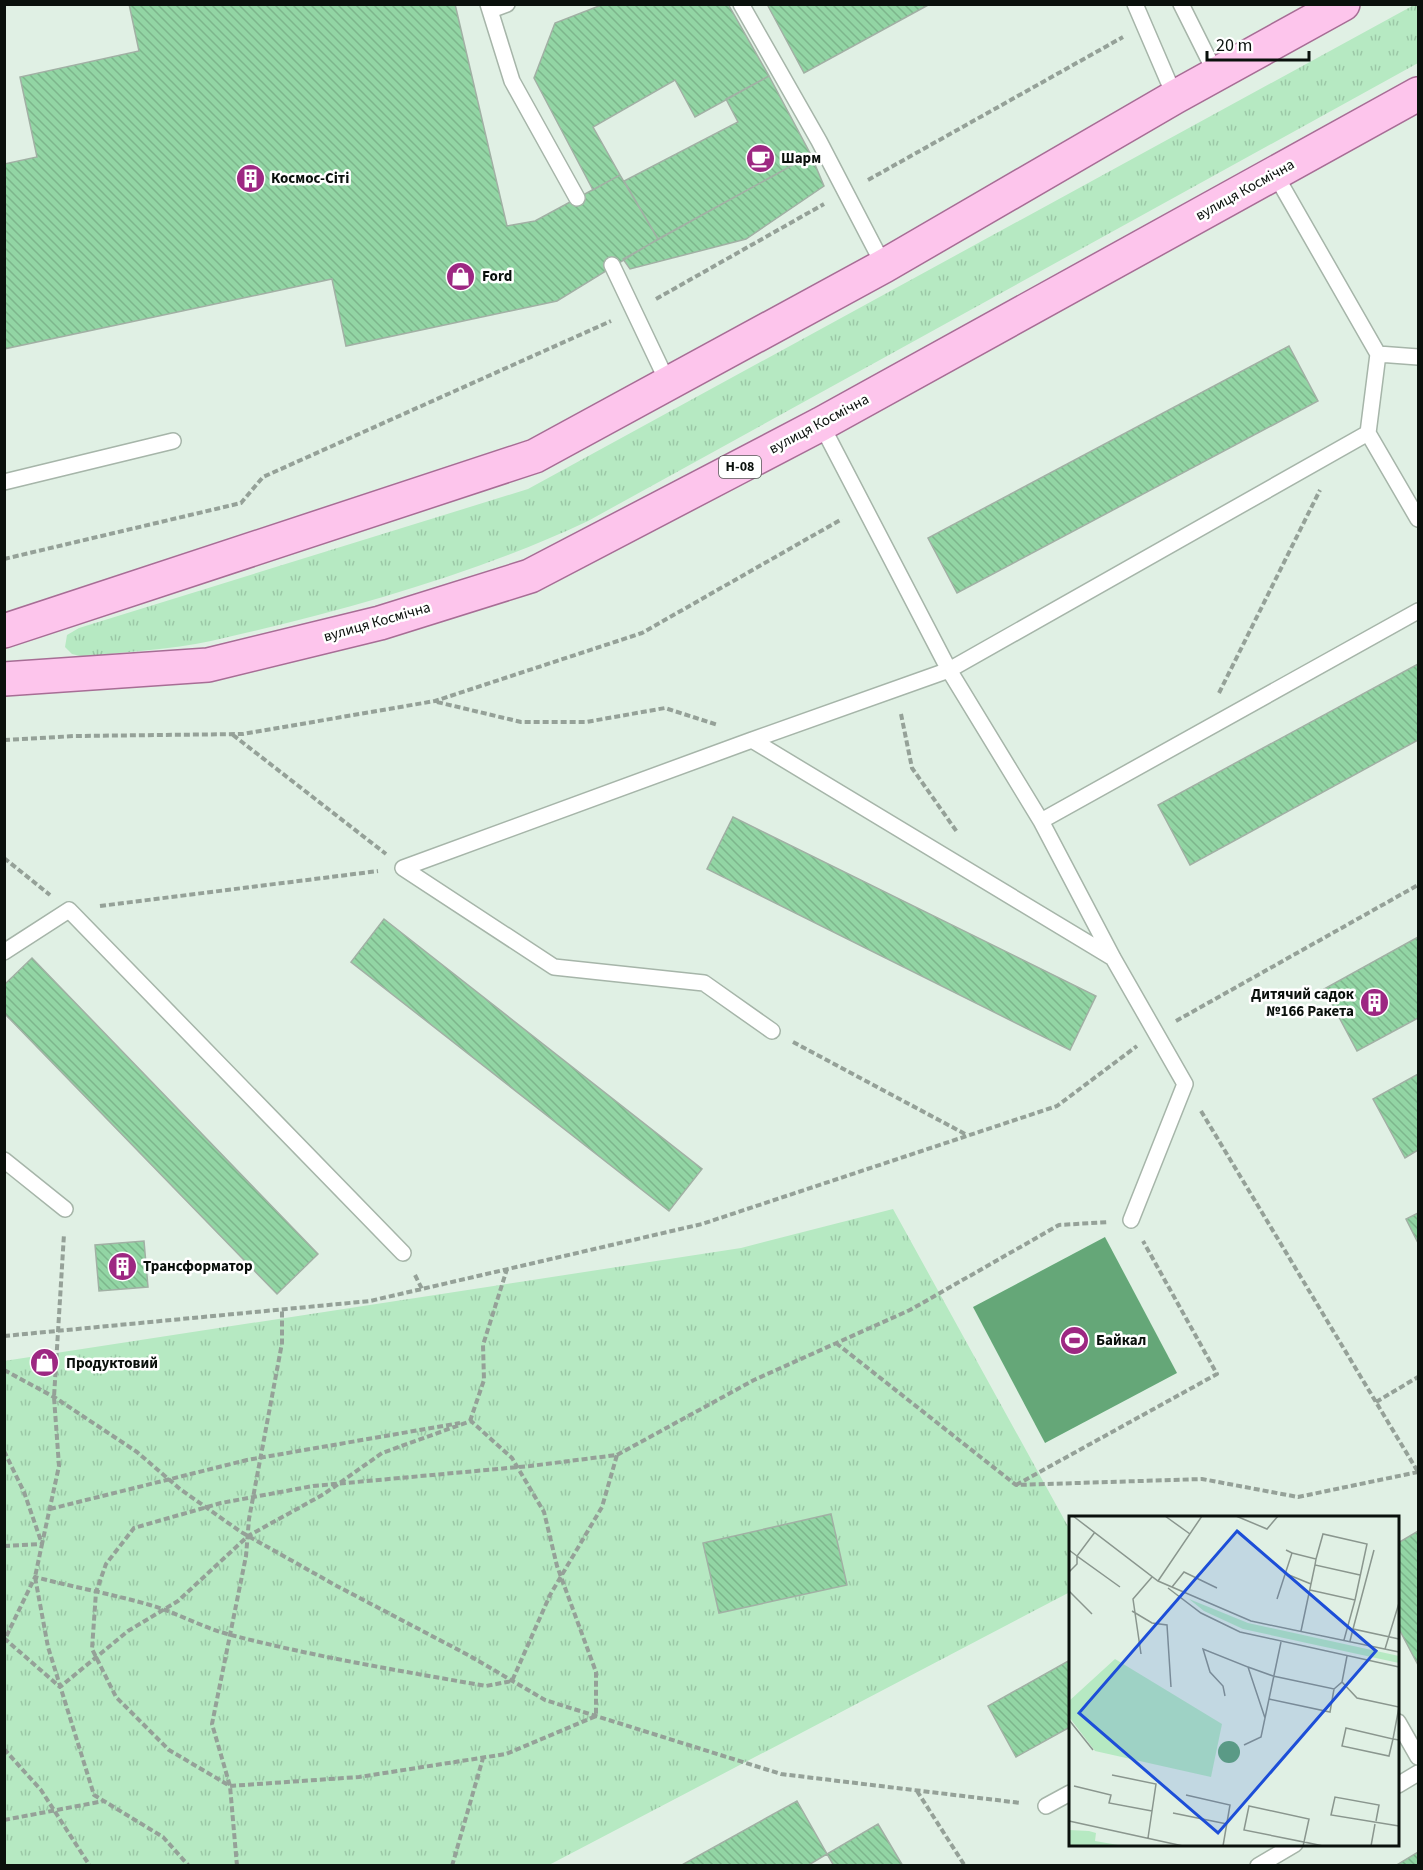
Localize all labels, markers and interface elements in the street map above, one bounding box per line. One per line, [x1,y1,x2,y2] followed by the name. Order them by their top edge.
[1207,24,1309,62] scale bar
[1216,33,1252,58] text: 20 m
[744,142,776,174] cafe icon: Шарм
[781,148,821,169] place label: Шарм
[1192,154,1298,226] street label: вулиця Космічна
[234,162,266,194] building icon: Космос-Сіті
[271,168,349,189] place label: Космос-Сіті
[445,260,477,292] shop icon: Ford
[482,266,512,287] place label: Ford
[765,389,873,459] street label: вулиця Космічна
[719,456,761,478] road number: Н-08
[321,597,433,647] street label: вулиця Космічна
[1251,984,1355,1022] place label: Дитячий садок №166 Ракета
[1359,987,1391,1019] building icon: Дитячий садок №166 Ракета
[106,1250,138,1282] building icon: Трансформатор
[143,1256,253,1277] place label: Трансформатор
[1059,1324,1091,1356] sports icon: Байкал
[1096,1330,1146,1351] place label: Байкал
[29,1347,61,1379] shop icon: Продуктовий
[66,1353,158,1374] place label: Продуктовий
[1069,1516,1399,1846] inset map

